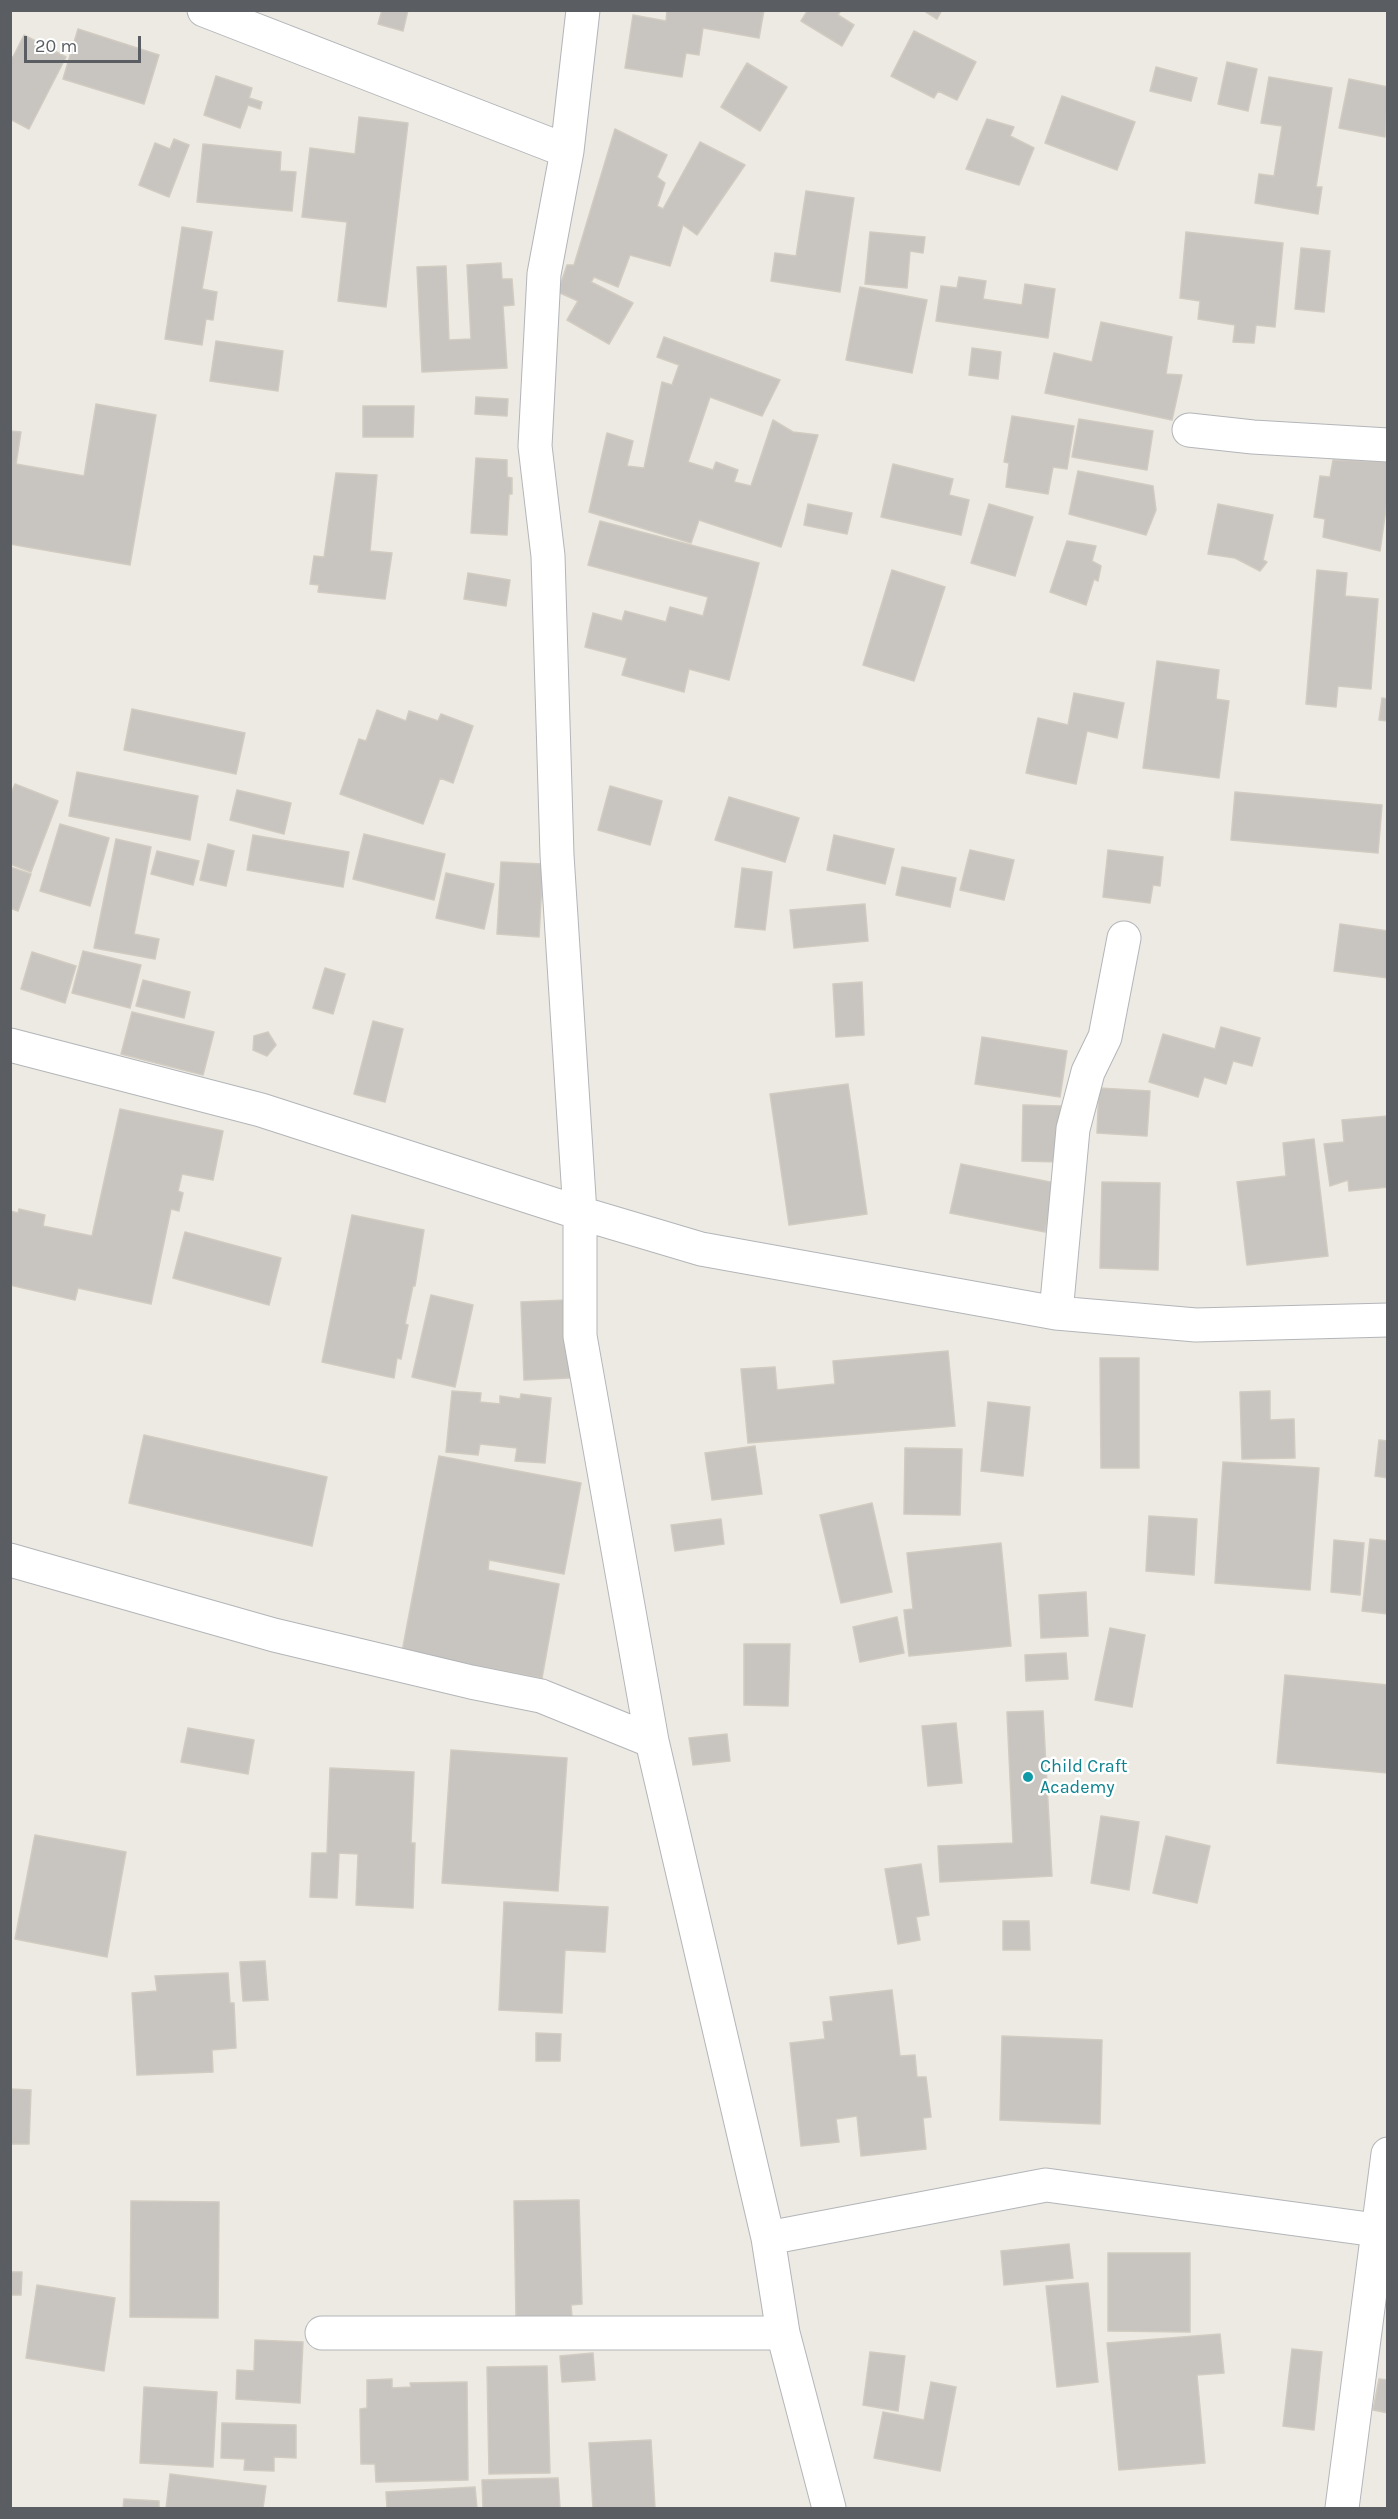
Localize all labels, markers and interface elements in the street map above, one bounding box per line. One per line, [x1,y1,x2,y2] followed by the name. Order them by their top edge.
[27,24,144,62] scale bar
[35,35,77,57] text: 20 m
[1040,1756,1128,1798] place label: Child Craft Academy
[1021,1770,1035,1784] marker: Child Craft Academy

